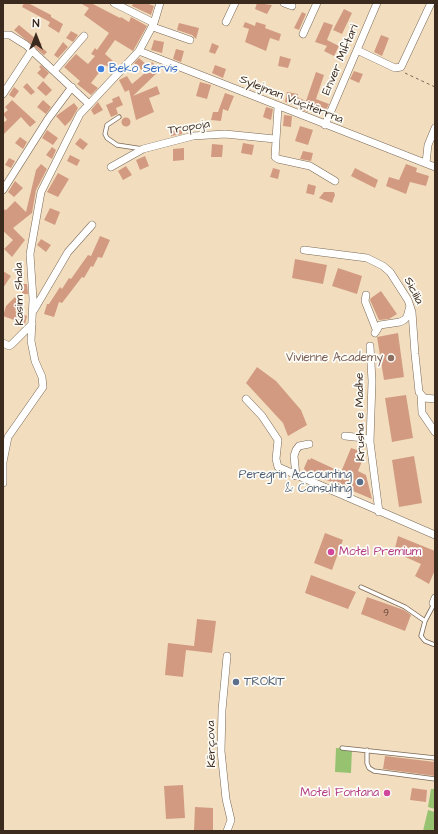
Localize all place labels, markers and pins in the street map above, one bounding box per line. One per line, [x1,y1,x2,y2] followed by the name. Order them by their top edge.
[109,62,178,76] place label: Beko Servis
[96,64,106,74] marker: Beko Servis
[286,351,383,365] place label: Vivienne Academy
[386,353,396,363] marker: Vivienne Academy
[239,468,352,496] place label: Peregrin Accounting & Consulting
[355,477,365,487] marker: Peregrin Accounting & Consulting
[339,545,421,559] place label: Motel Premium
[326,547,336,557] marker: Motel Premium
[244,675,285,689] place label: TROKIT
[231,677,241,687] marker: TROKIT
[300,786,379,800] place label: Motel Fontana
[382,788,392,798] marker: Motel Fontana

